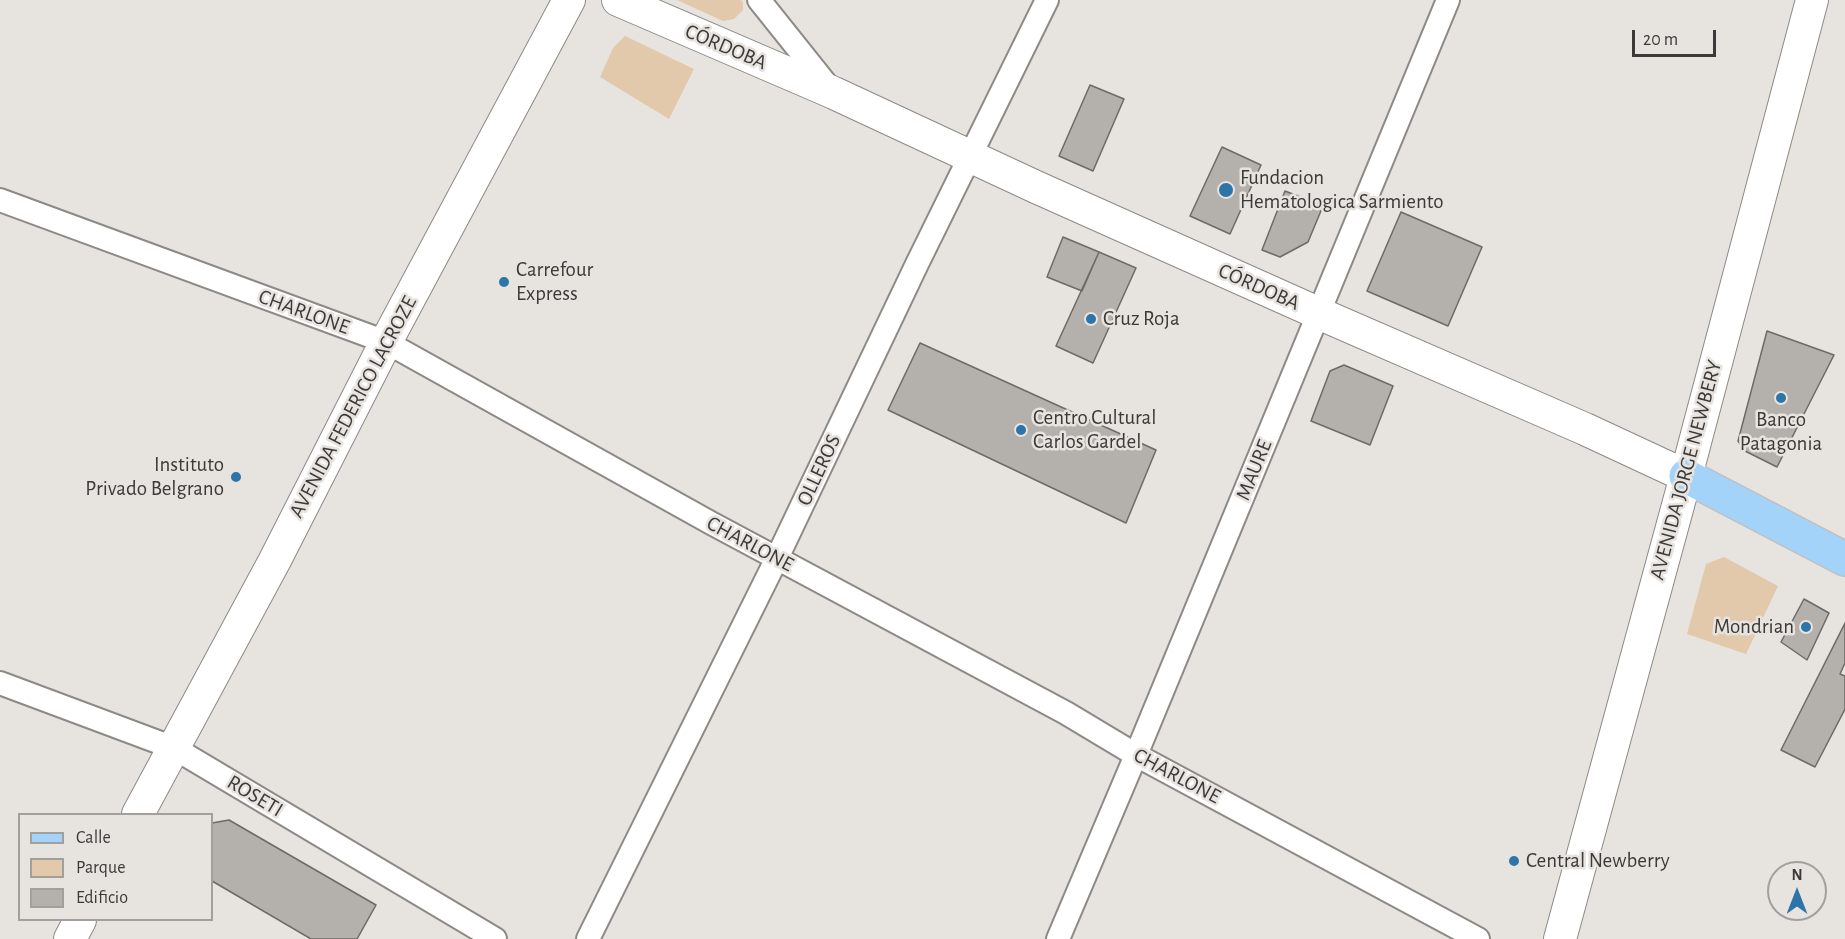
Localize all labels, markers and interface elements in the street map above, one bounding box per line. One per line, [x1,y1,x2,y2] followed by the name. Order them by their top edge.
[1635,18,1719,56] scale bar
[681,19,771,75] street label: CÓRDOBA
[1643,31,1678,49] text: 20 m
[1240,165,1444,215] place label: Fundacion Hematologica Sarmiento
[1217,181,1235,199] marker: Fundacion Hematologica Sarmiento
[516,257,593,307] place label: Carrefour Express
[1214,258,1304,316] street label: CÓRDOBA
[497,275,511,289] marker: Carrefour Express
[255,284,353,340] street label: CHARLONE
[284,292,422,522] street label: AVENIDA FEDERICO LACROZE
[1103,306,1180,332] place label: Cruz Roja
[1084,312,1098,326] marker: Cruz Roja
[1645,357,1727,583] street label: AVENIDA JORGE NEWBERY
[1774,391,1788,405] marker: Banco Patagonia
[1033,405,1156,455] place label: Centro Cultural Carlos Gardel
[1740,407,1822,457] place label: Banco Patagonia
[1014,423,1028,437] marker: Centro Cultural Carlos Gardel
[792,430,846,510] street label: OLLEROS
[1230,436,1278,504] street label: MAURE
[85,452,224,502] place label: Instituto Privado Belgrano
[229,470,243,484] marker: Instituto Privado Belgrano
[702,511,798,577] street label: CHARLONE
[1714,614,1794,640] place label: Mondrian
[1799,620,1813,634] marker: Mondrian
[1129,743,1225,809] street label: CHARLONE
[222,770,288,822] street label: ROSETI
[18,813,213,921] legend
[76,829,111,847] text: Calle
[1526,848,1670,874] place label: Central Newberry
[1507,854,1521,868] marker: Central Newberry
[76,859,125,877] text: Parque
[1767,861,1827,921] north arrow
[1791,867,1803,883] text: N
[76,889,128,907] text: Edificio

